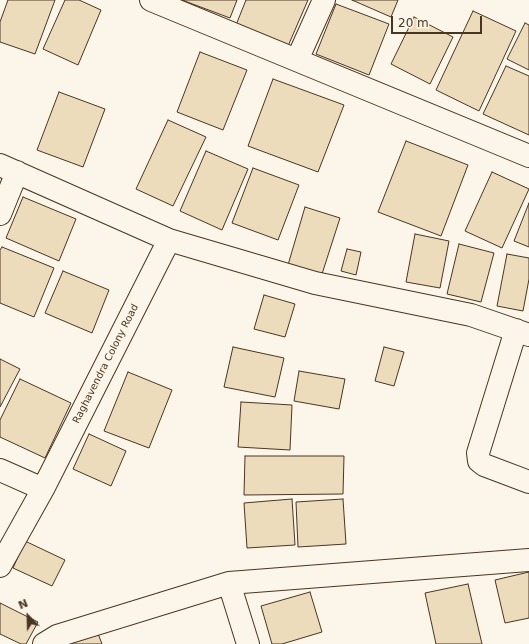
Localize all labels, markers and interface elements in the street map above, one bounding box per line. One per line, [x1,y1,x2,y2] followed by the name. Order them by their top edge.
[393,8,484,34] scale bar
[398,16,429,30] text: 20 m
[71,302,141,426] street label: Raghavendra Colony Road
[8,596,48,636] north arrow
[16,597,30,612] text: N

